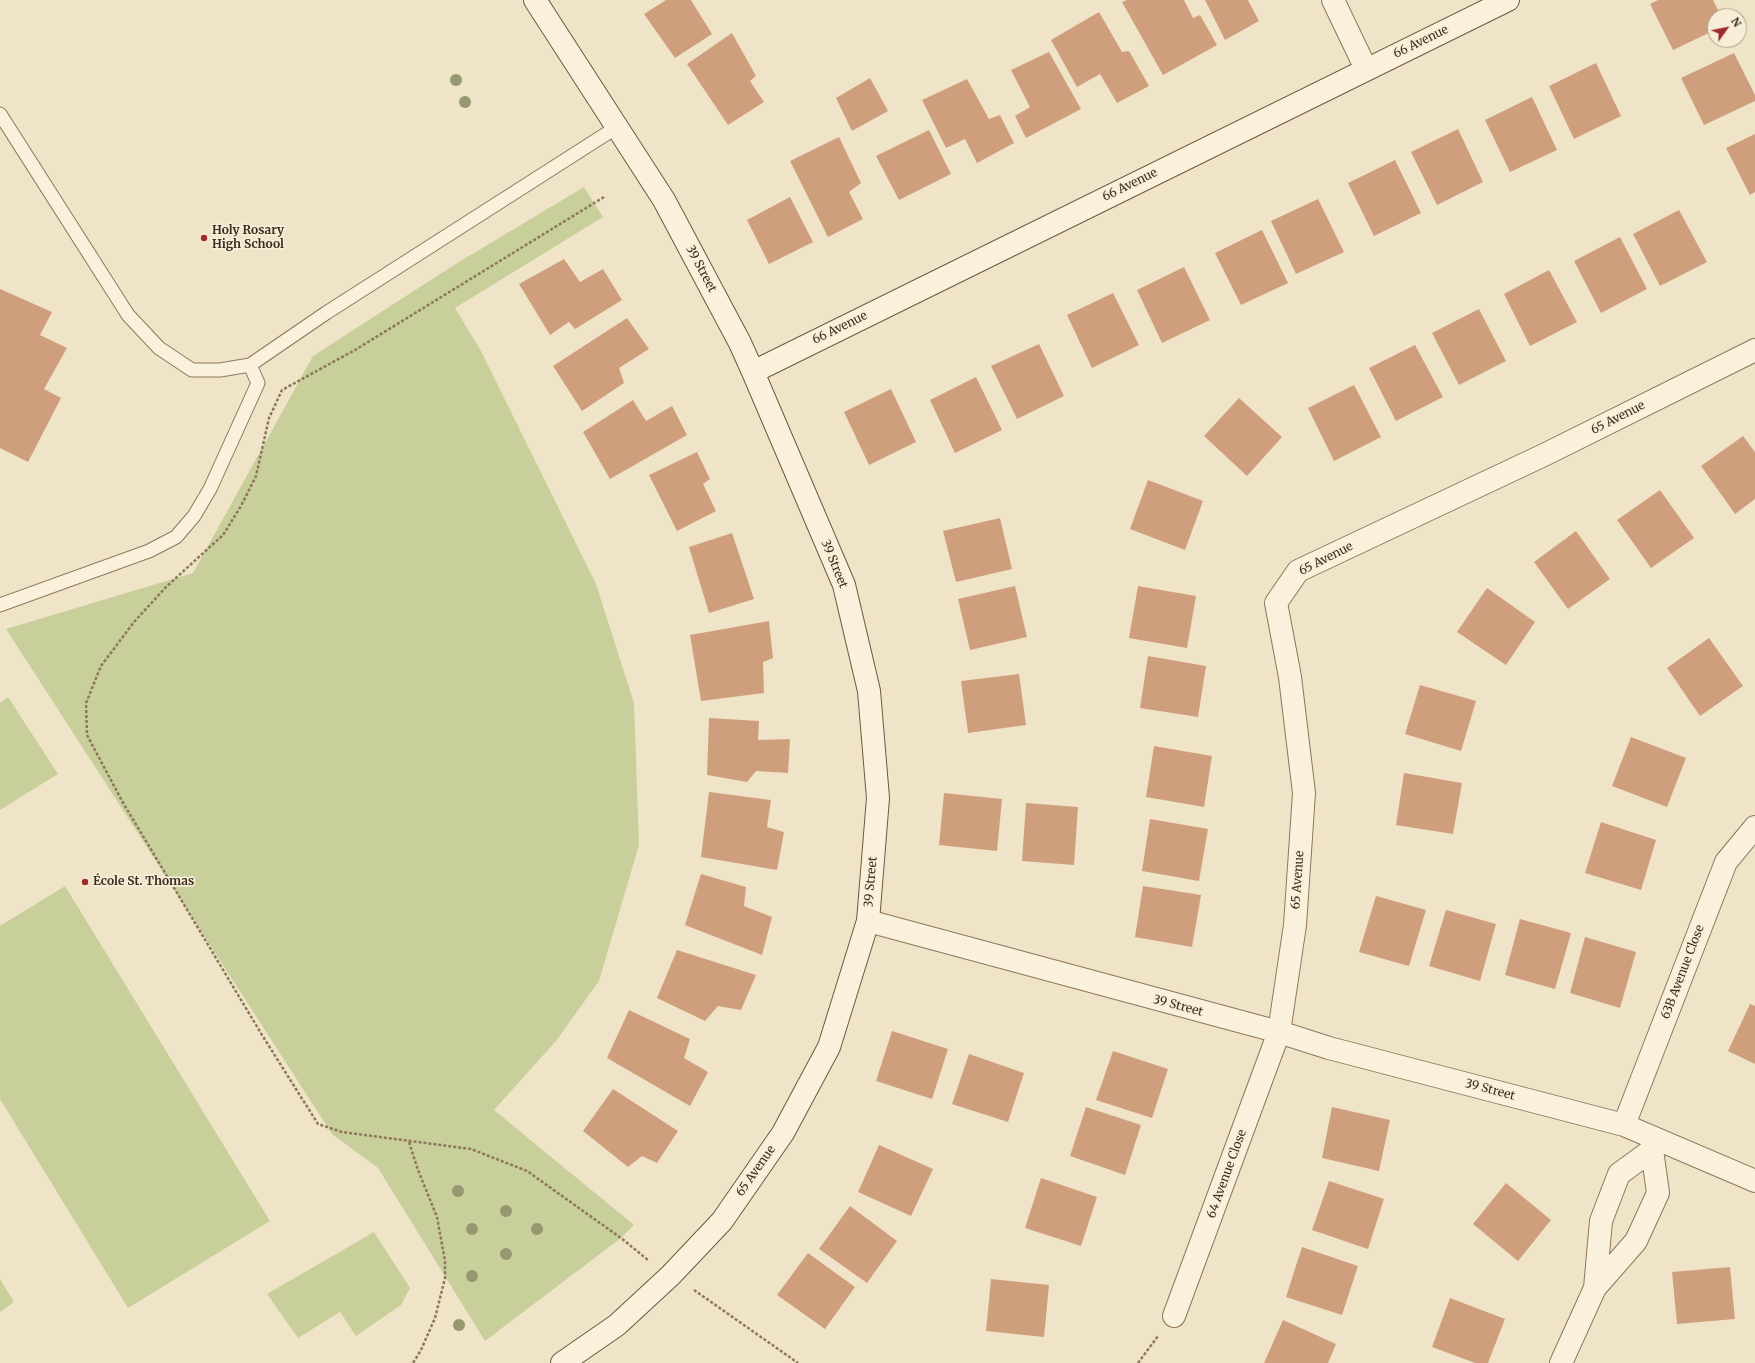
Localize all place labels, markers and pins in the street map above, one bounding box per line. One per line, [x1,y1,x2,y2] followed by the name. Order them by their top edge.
[212,224,284,252] place label: Holy Rosary High School
[199,233,209,243] marker: Holy Rosary High School
[93,875,194,889] place label: École St. Thomas
[80,877,90,887] marker: École St. Thomas

